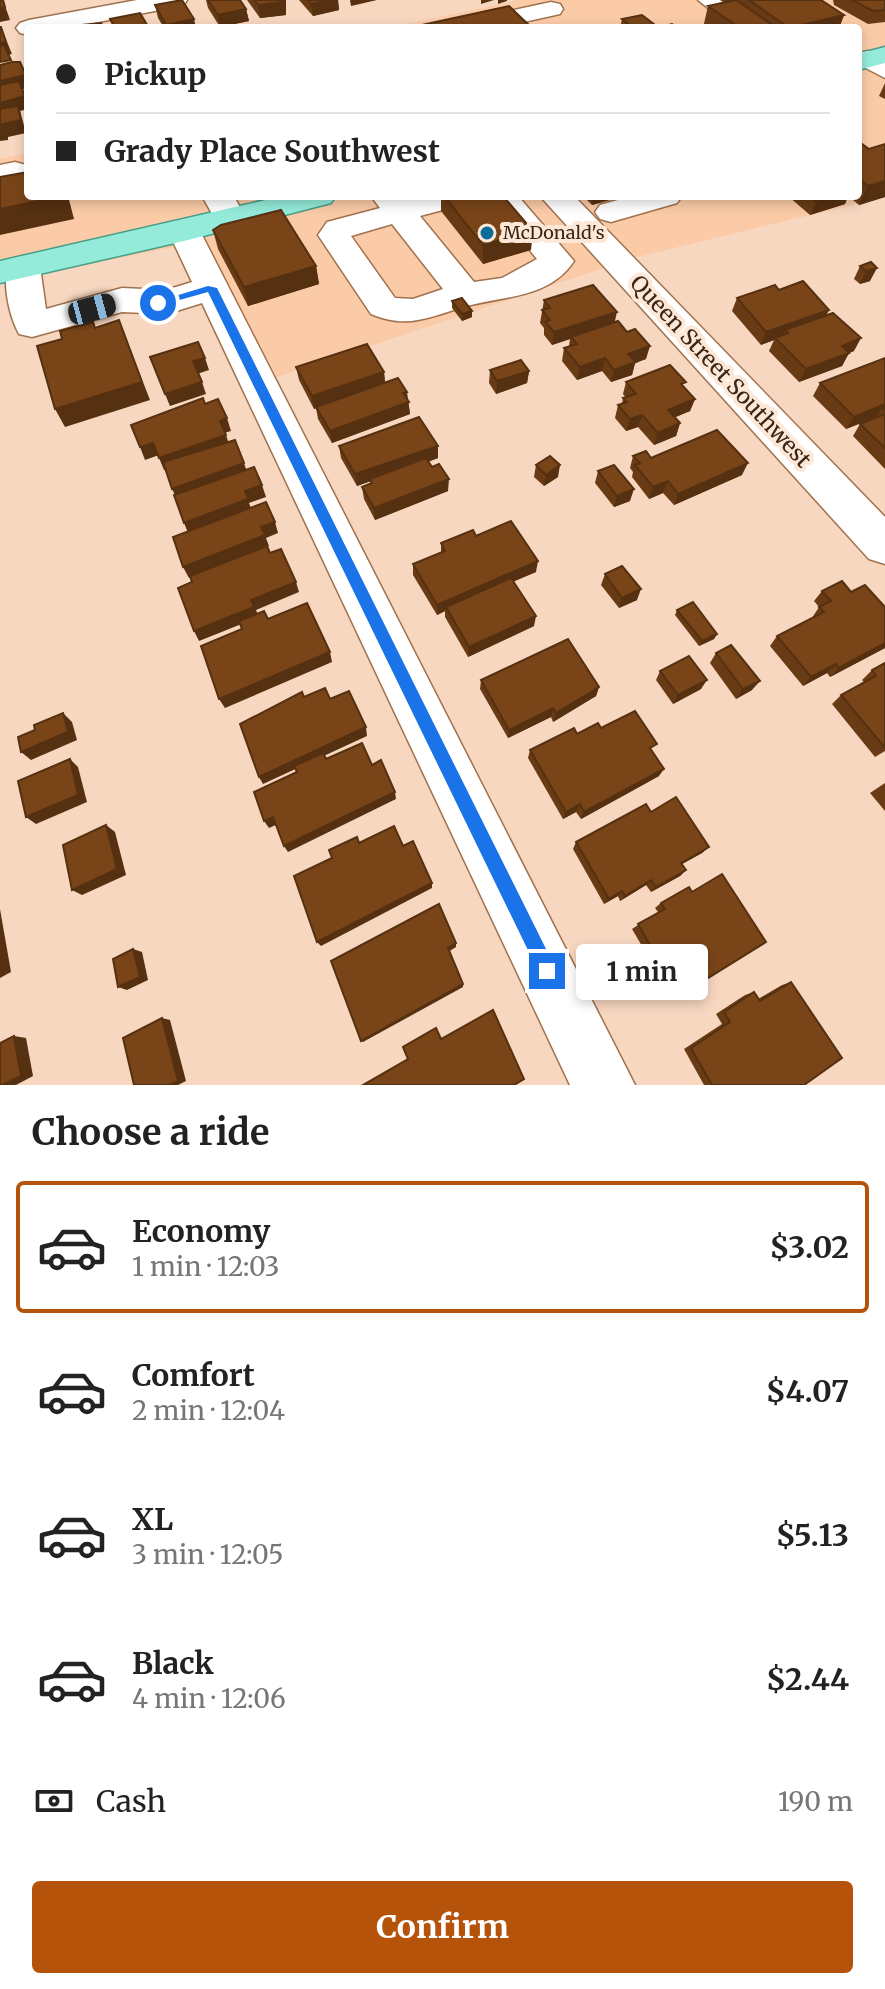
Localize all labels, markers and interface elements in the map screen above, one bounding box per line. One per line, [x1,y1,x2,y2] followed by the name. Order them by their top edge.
[104,55,206,93] text: Pickup
[104,132,440,170] text: Grady Place Southwest
[503,221,605,244] place label: McDonald's
[478,224,496,242] marker: McDonald's
[624,269,818,473] street label: Queen Street Southwest
[140,285,176,321] route start
[66,291,118,327] car
[575,943,707,999] callout: 1 min
[529,953,565,989] route end
[607,955,677,988] text: 1 min
[32,1110,269,1155] text: Choose a ride
[36,1211,108,1283] icon: car
[132,1212,270,1250] text: Economy
[769,1228,849,1266] text: $3.02
[132,1250,279,1283] text: 1 min · 12:03
[36,1355,108,1427] icon: car
[132,1356,255,1394] text: Comfort
[766,1372,849,1410] text: $4.07
[132,1394,285,1427] text: 2 min · 12:04
[36,1499,108,1571] icon: car
[132,1500,173,1538] text: XL
[776,1516,849,1554] text: $5.13
[132,1538,283,1571] text: 3 min · 12:05
[36,1643,108,1715] icon: car
[132,1644,214,1682] text: Black
[766,1660,849,1698] text: $2.44
[132,1682,286,1715] text: 4 min · 12:06
[32,1779,76,1823] icon: cash
[96,1782,166,1820] text: Cash
[778,1785,853,1818] text: 190 m
[32,1881,853,1973] button: Confirm

